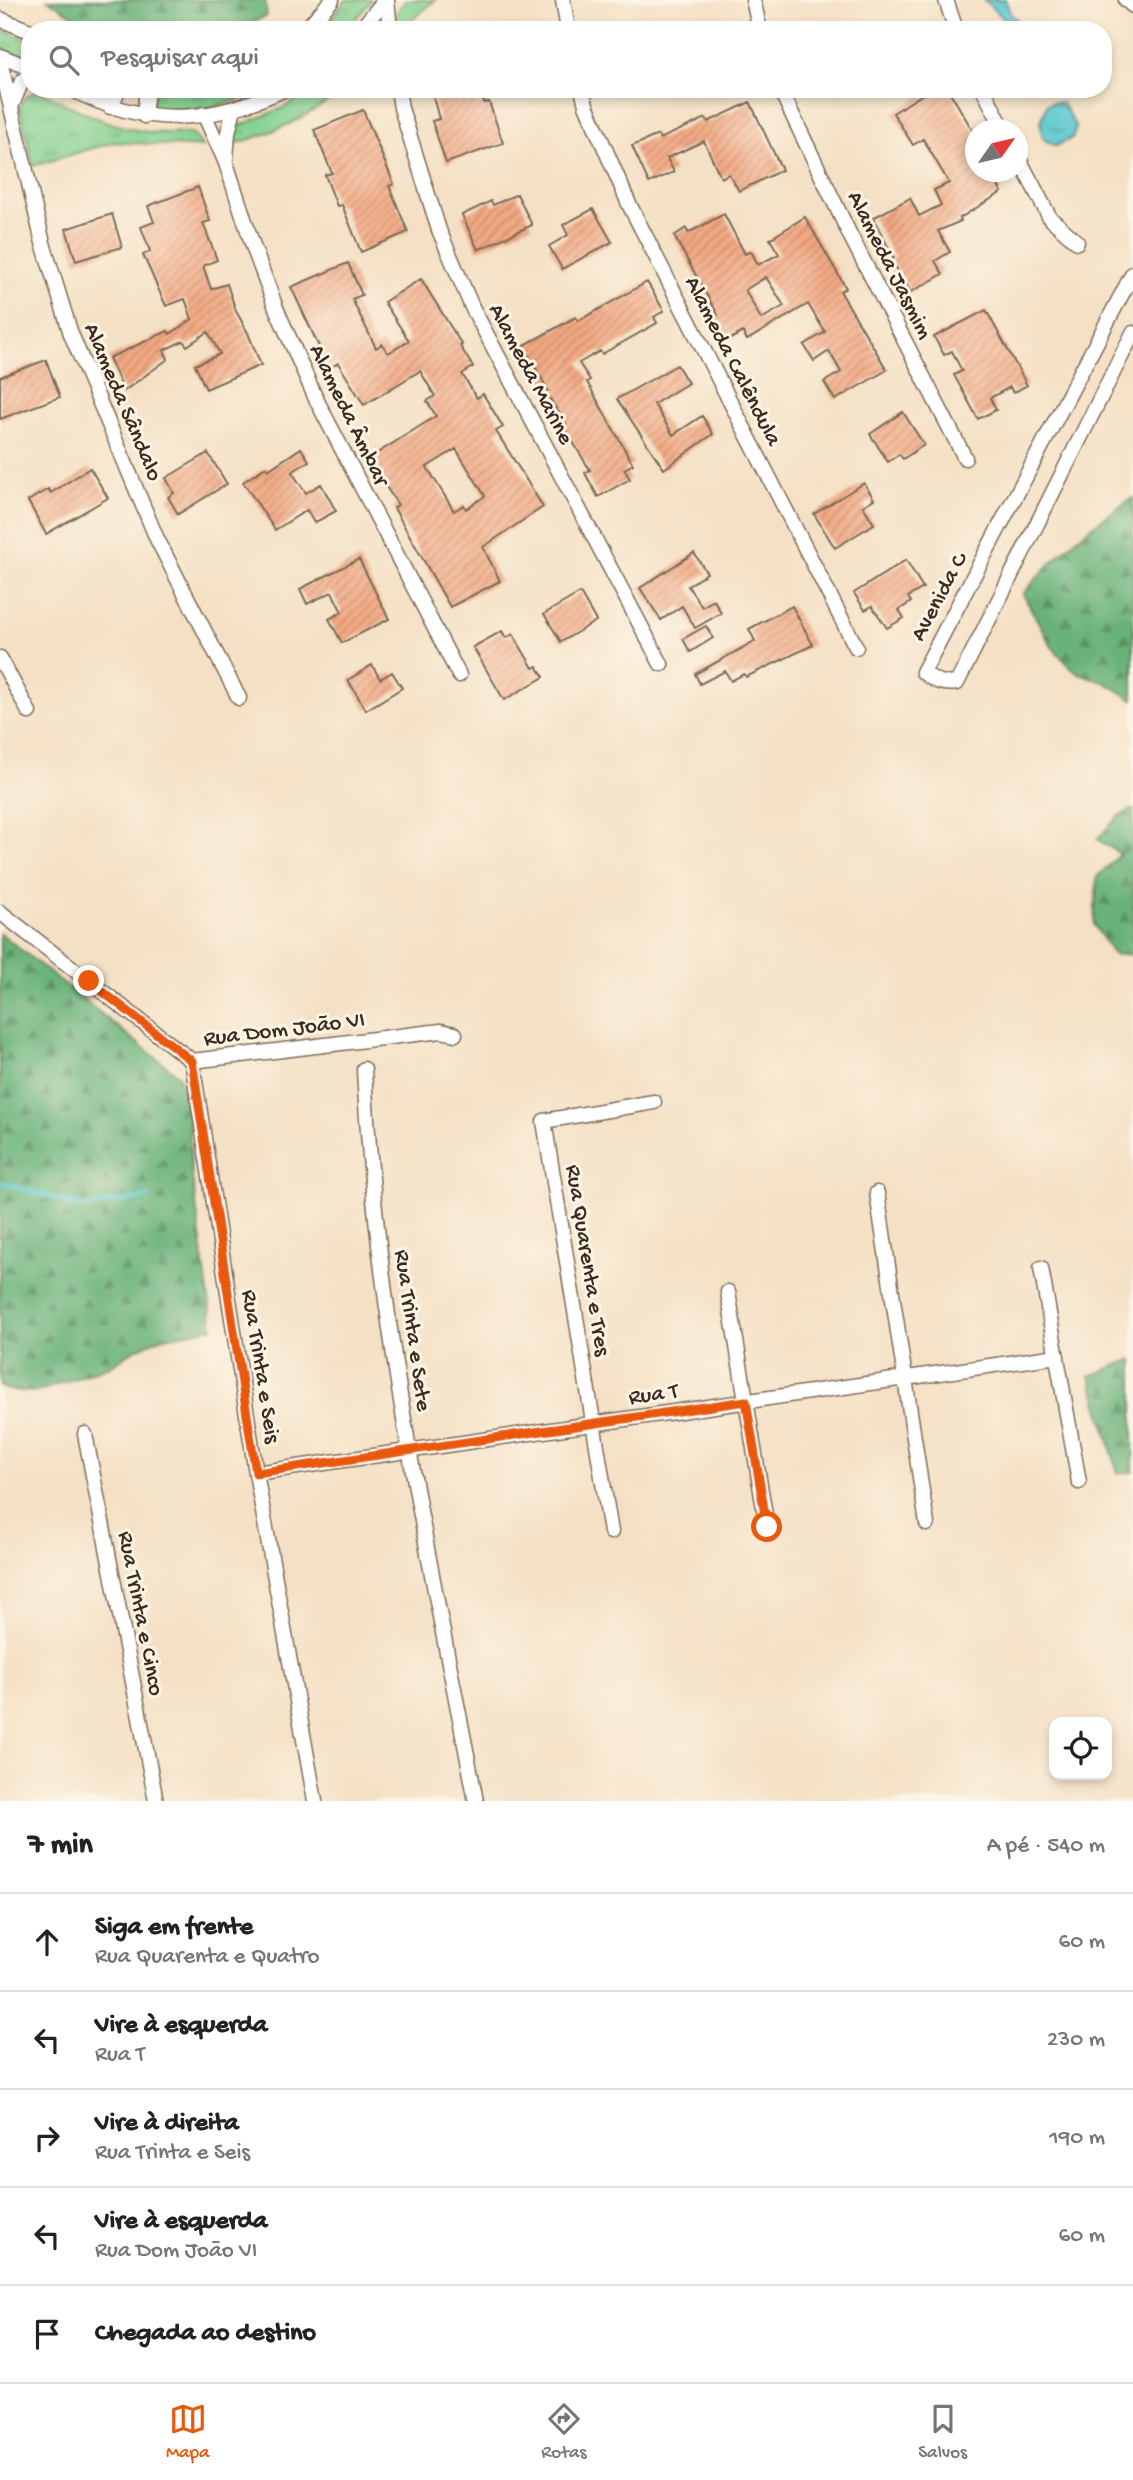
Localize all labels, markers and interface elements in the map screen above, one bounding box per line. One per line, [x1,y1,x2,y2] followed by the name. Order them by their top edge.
[21,21,1112,98] search box
[45,41,83,79] icon: search
[101,44,259,75] text: Pesquisar aqui
[965,119,1028,182] north arrow
[840,187,938,344] street label: Alameda Jasmim
[678,272,787,452] street label: Alameda Calêndula
[481,299,579,451] street label: Alameda Marine
[76,319,167,485] street label: Alameda Sândalo
[302,340,396,492] street label: Alameda Âmbar
[906,548,975,646] street label: Avenida C
[73,965,104,996] route end
[202,1007,367,1054] street label: Rua Dom João VI
[558,1163,615,1359] street label: Rua Quarenta e Tres
[387,1248,436,1414] street label: Rua Trinta e Sete
[234,1288,285,1446] street label: Rua Trinta e Seis
[627,1378,681,1412] street label: Rua T
[751,1511,782,1542] route start
[110,1529,169,1698] street label: Rua Trinta e Cinco
[1049,1717,1112,1780] map controls
[1049,1717,1112,1780] button: locate
[28,1829,93,1864] text: 7 min
[987,1833,1105,1860] text: A pé · 540 m
[95,1913,253,1944] text: Siga em frente
[28,1923,66,1961] icon: ahead
[1059,1929,1105,1956] text: 60 m
[95,1944,319,1971] text: Rua Quarenta e Quatro
[95,2011,268,2042] text: Vire à esquerda
[28,2021,66,2059] icon: left
[1047,2027,1105,2054] text: 230 m
[95,2042,145,2069] text: Rua T
[95,2109,239,2140] text: Vire à direita
[28,2119,66,2157] icon: right
[1049,2125,1105,2152] text: 190 m
[95,2140,250,2167] text: Rua Trinta e Seis
[95,2207,268,2238] text: Vire à esquerda
[28,2217,66,2255] icon: left
[1059,2223,1105,2250] text: 60 m
[95,2238,257,2265] text: Rua Dom João VI
[28,2315,66,2353] icon: arrive
[95,2319,316,2350] text: Chegada ao destino
[166,2400,210,2465] tab: Mapa
[541,2400,586,2465] tab: Rotas
[918,2400,967,2465] tab: Salvos

